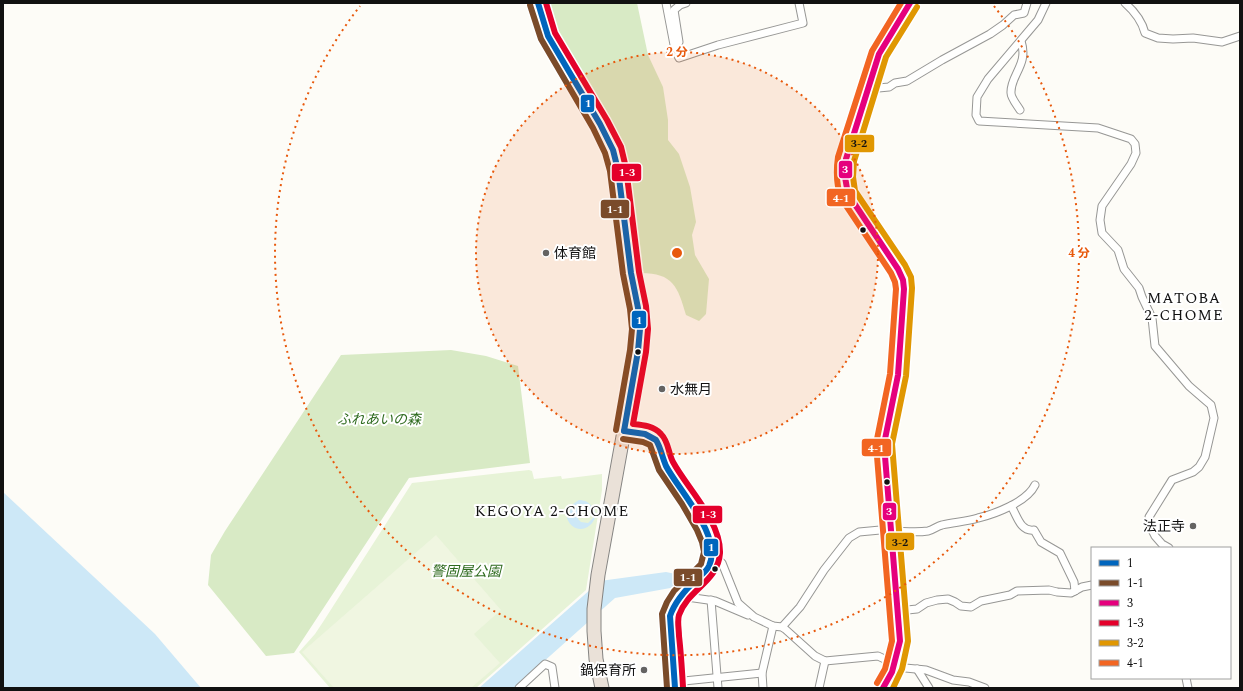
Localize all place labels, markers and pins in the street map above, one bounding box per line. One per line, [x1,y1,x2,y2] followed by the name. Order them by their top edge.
[858,225,868,235] unlabelled marker
[554,243,596,264] place label: 体育館
[670,246,684,260] centre of rings
[541,248,551,258] marker: 体育館
[633,347,643,357] unlabelled marker
[670,379,712,400] place label: 水無月
[657,384,667,394] marker: 水無月
[882,477,892,487] unlabelled marker
[1143,516,1185,537] place label: 法正寺
[1188,521,1198,531] marker: 法正寺
[710,564,720,574] unlabelled marker
[580,660,636,681] place label: 鍋保育所
[639,665,649,675] marker: 鍋保育所

